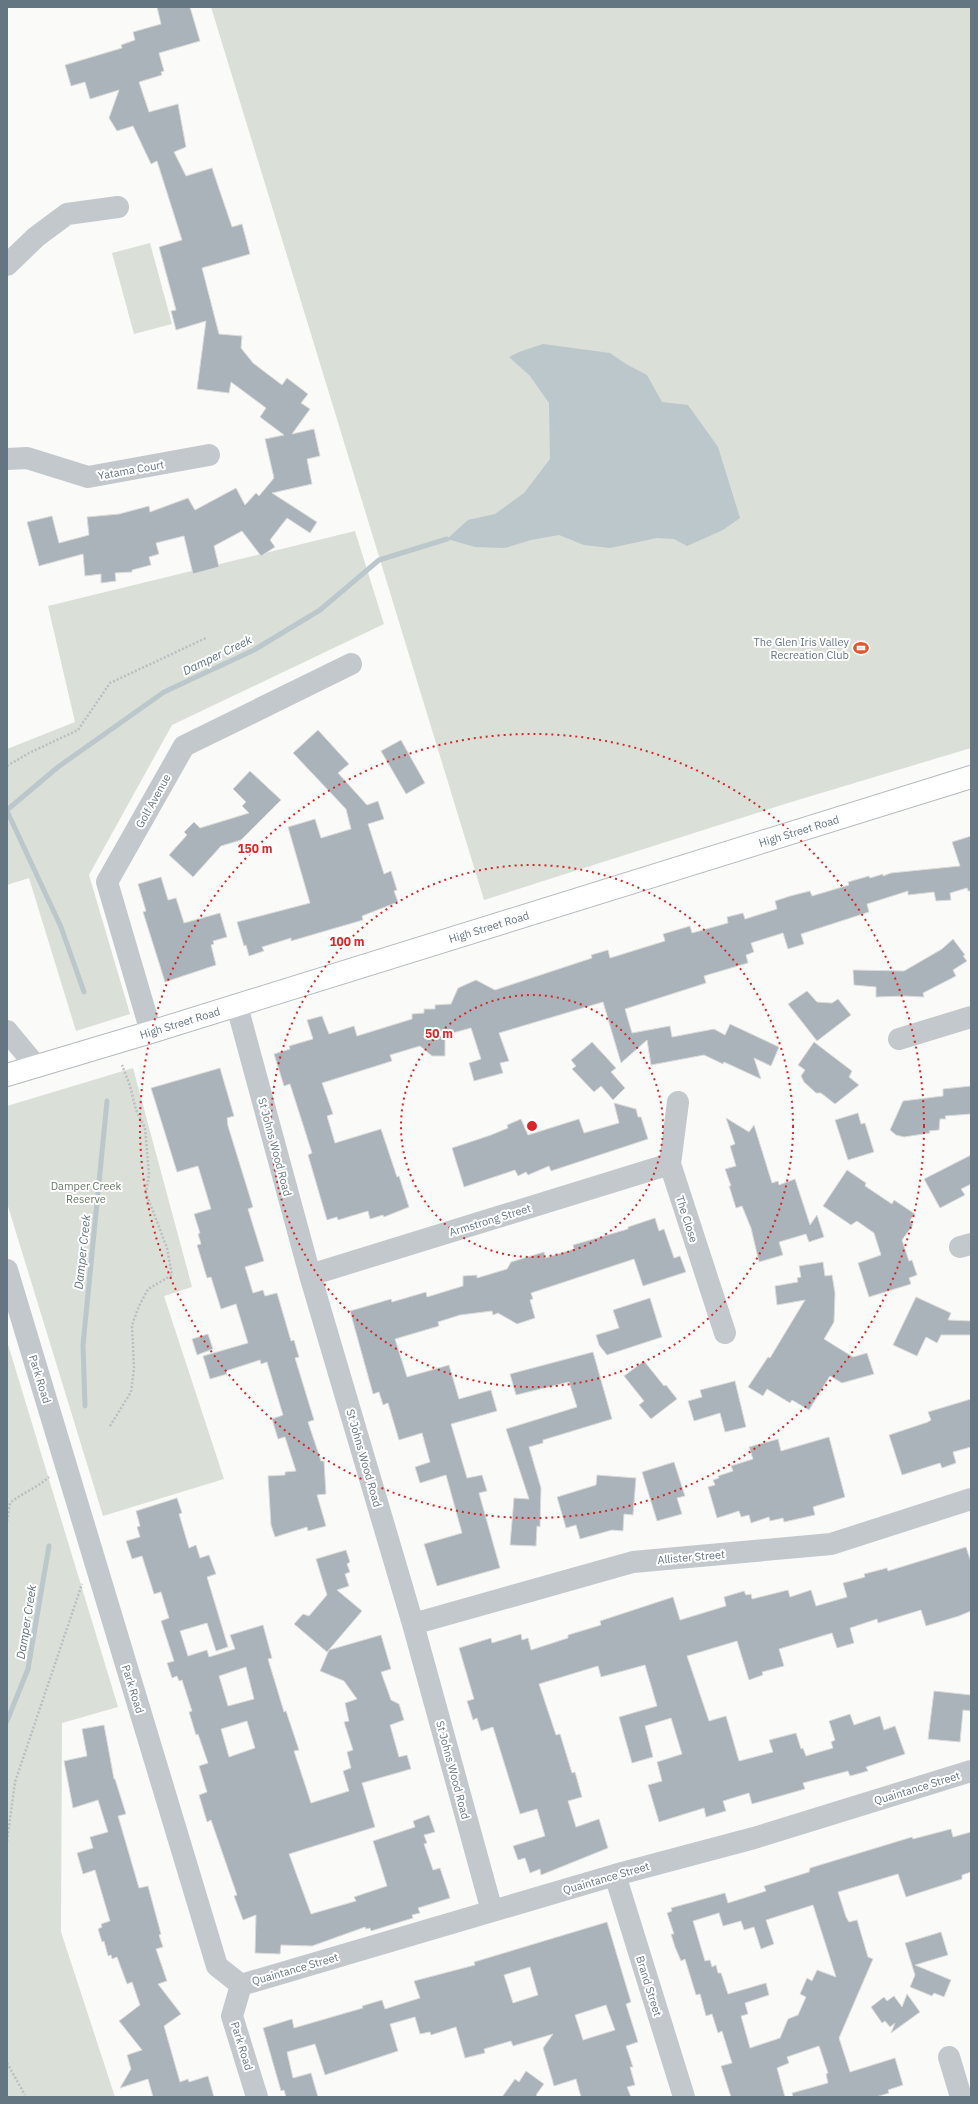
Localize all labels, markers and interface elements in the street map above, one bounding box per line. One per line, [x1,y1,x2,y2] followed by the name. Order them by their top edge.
[97,457,165,483] street label: Yatama Court
[180,631,255,678] water label: Damper Creek
[754,635,850,662] place label: The Glen Iris Valley Recreation Club
[852,639,870,657] sports icon: The Glen Iris Valley Recreation Club
[132,772,174,830] street label: Golf Avenue
[757,812,841,850] street label: High Street Road
[237,841,273,856] text: 150 m
[447,908,531,946] street label: High Street Road
[329,934,365,949] text: 100 m
[138,1004,222,1042] street label: High Street Road
[425,1026,453,1041] text: 50 m
[255,1096,295,1198] street label: St Johns Wood Road
[525,1119,539,1133] centre of rings
[51,1179,121,1206] park label: Damper Creek Reserve
[673,1194,701,1244] street label: The Close
[447,1201,533,1239] street label: Armstrong Street
[71,1213,93,1290] water label: Damper Creek
[26,1353,54,1405] street label: Park Road
[343,1407,385,1509] street label: St Johns Wood Road
[657,1547,725,1567] street label: Allister Street
[13,1583,39,1660] water label: Damper Creek
[119,1663,147,1715] street label: Park Road
[433,1719,473,1821] street label: St Johns Wood Road
[872,1768,962,1808] street label: Quaintance Street
[561,1859,651,1897] street label: Quaintance Street
[250,1950,340,1988] street label: Quaintance Street
[633,1954,665,2018] street label: Brand Street
[228,2020,256,2072] street label: Park Road

